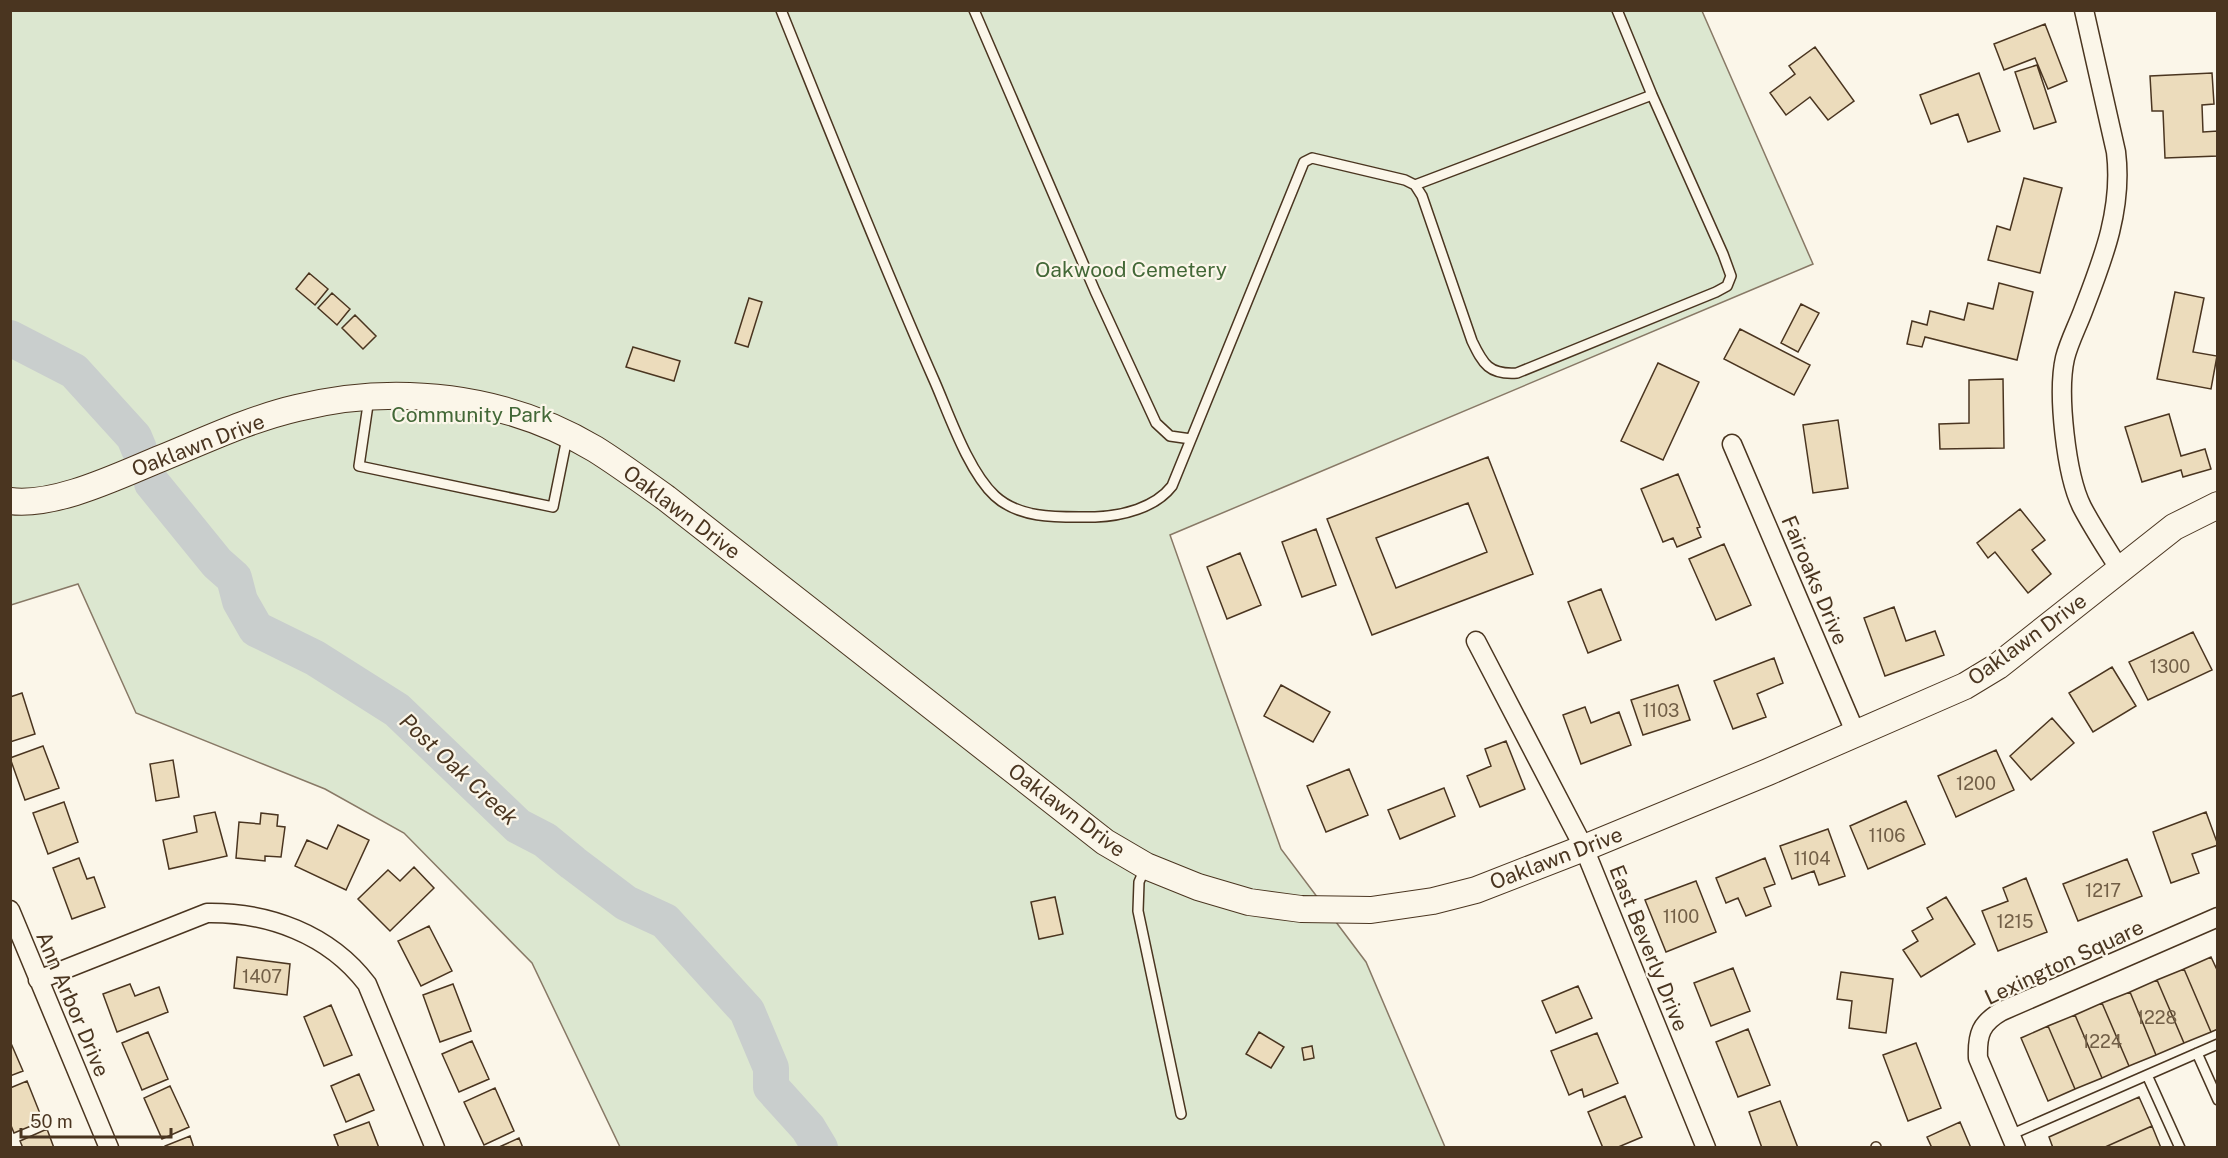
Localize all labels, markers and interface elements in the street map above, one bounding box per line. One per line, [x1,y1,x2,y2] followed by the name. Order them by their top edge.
[1035,257,1227,282] park label: Oakwood Cemetery
[391,402,553,427] park label: Community Park
[128,408,268,482] street label: Oaklawn Drive
[619,460,745,564] street label: Oaklawn Drive
[1777,512,1853,648] street label: Fairoaks Drive
[1963,588,2091,690] street label: Oaklawn Drive
[2150,656,2190,677] house number: 1300
[1643,700,1679,721] house number: 1103
[395,708,524,830] water label: Post Oak Creek
[1004,758,1130,862] street label: Oaklawn Drive
[1956,773,1996,794] house number: 1200
[1486,821,1626,895] street label: Oaklawn Drive
[1869,825,1905,846] house number: 1106
[1794,848,1830,869] house number: 1104
[1604,861,1694,1035] street label: East Beverly Drive
[2085,880,2121,901] house number: 1217
[1663,906,1699,927] house number: 1100
[1997,911,2033,932] house number: 1215
[1980,914,2148,1010] street label: Lexington Square
[31,928,115,1080] street label: Ann Arbor Drive
[242,966,282,987] house number: 1407
[2137,1007,2177,1028] house number: 1228
[2082,1031,2122,1052] house number: 1224
[21,1101,171,1139] scale bar
[30,1111,73,1132] text: 50 m

